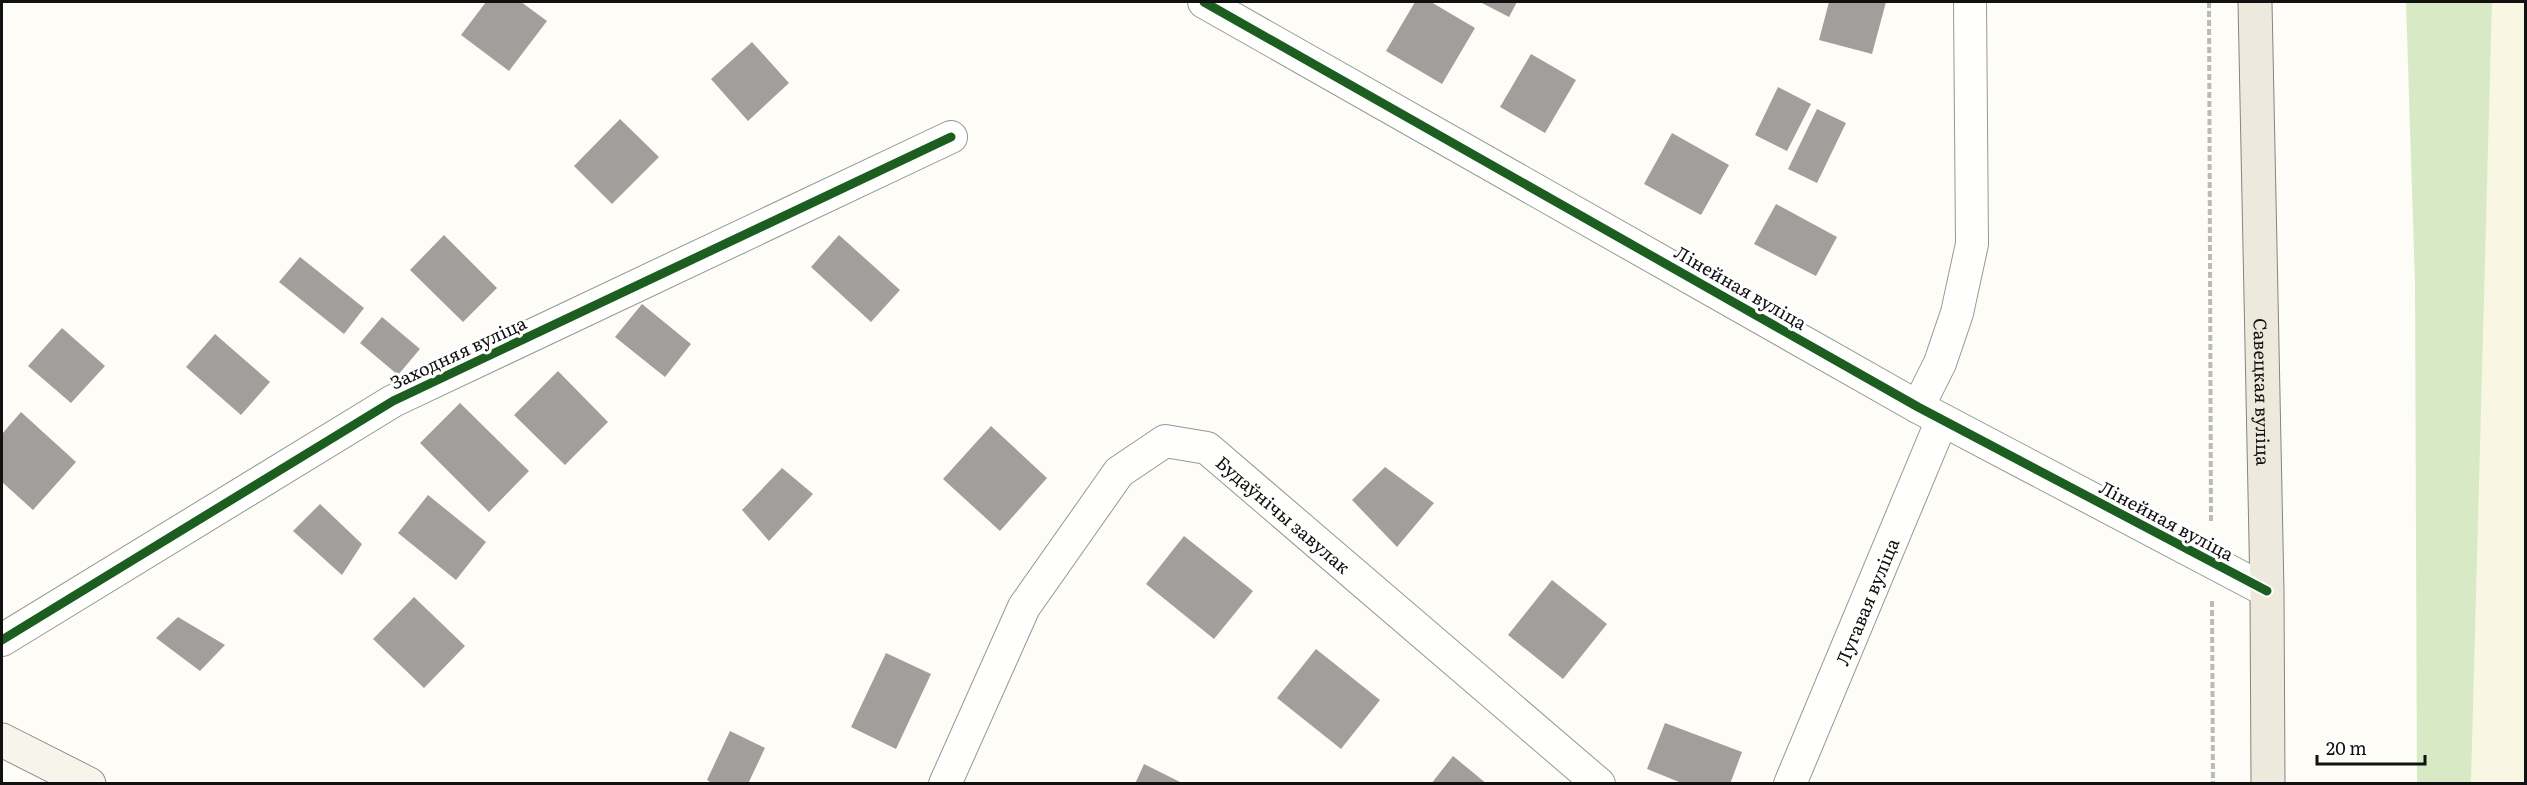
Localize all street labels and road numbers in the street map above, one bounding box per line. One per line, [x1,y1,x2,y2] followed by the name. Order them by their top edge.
[1670,238,1812,336] street label: Лінейная вуліца
[385,308,531,395] street label: Заходняя вуліца
[2248,318,2278,466] street label: Савецкая вуліца
[1211,448,1357,579] street label: Будаўнічы завулак
[2095,473,2239,567] street label: Лінейная вуліца
[1828,533,1905,669] street label: Лугавая вуліца

